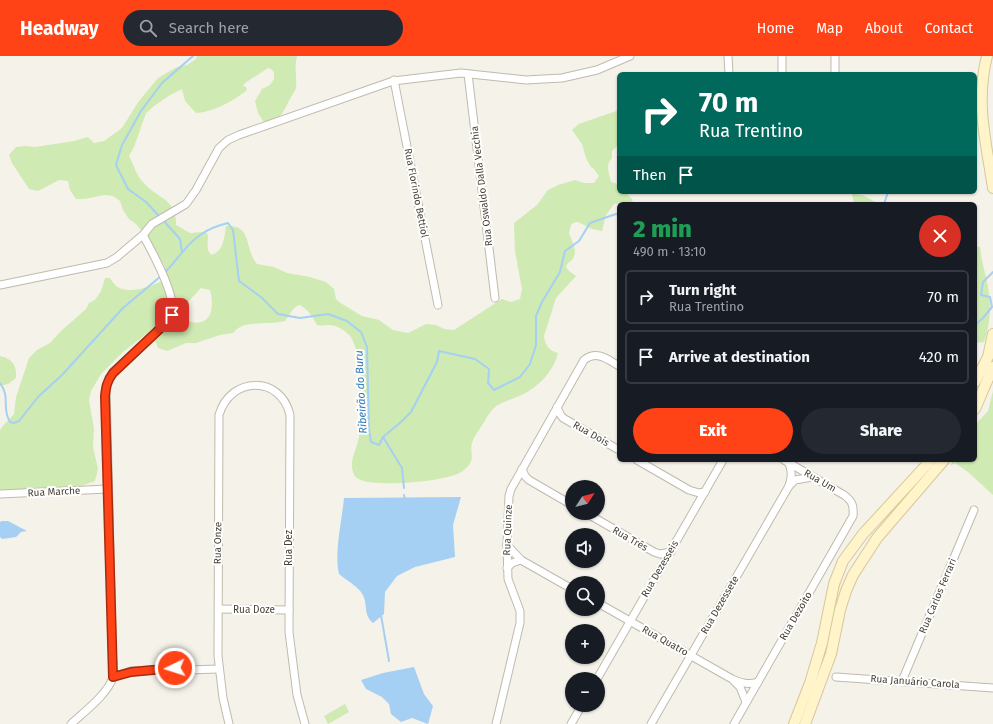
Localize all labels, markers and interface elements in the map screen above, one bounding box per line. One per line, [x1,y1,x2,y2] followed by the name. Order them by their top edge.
[123,10,403,46] search box
[20,17,99,40] text: Headway
[137,17,159,39] icon: search
[169,19,249,37] text: Search here
[757,20,794,37] text: Home
[816,20,843,37] text: Map
[865,20,903,37] text: About
[925,20,973,37] text: Contact
[699,86,758,119] text: 70 m
[633,88,685,140] icon: right
[699,120,803,142] text: Rua Trentino
[469,125,495,247] street label: Rua Oswaldo Dalla Vecchia
[401,147,431,239] street label: Rua Florindo Bettiol
[675,164,697,186] icon: arrive
[633,166,667,184] text: Then
[633,215,692,243] text: 2 min
[919,215,961,257] button: close
[633,244,706,259] text: 490 m · 13:10
[669,281,736,299] text: Turn right
[635,286,657,308] icon: right
[927,288,959,306] text: 70 m
[155,298,189,332] pin
[669,299,744,314] text: Rua Trentino
[161,304,183,326] icon: arrive
[635,346,657,368] icon: arrive
[669,348,810,366] text: Arrive at destination
[919,348,959,366] text: 420 m
[352,350,370,434] water label: Ribeirão do Buru
[633,408,793,454] button: Exit
[801,408,961,454] button: Share
[571,419,611,449] street label: Rua Dois
[802,467,838,495] street label: Rua Um
[565,480,605,520] north arrow
[565,480,605,712] map controls
[27,485,81,499] street label: Rua Marche
[501,504,515,556] street label: Rua Quinze
[212,522,224,564] street label: Rua Onze
[610,524,650,554] street label: Rua Três
[565,528,605,568] button: sound
[283,529,295,566] street label: Rua Dez
[639,538,681,600] street label: Rua Dezesseis
[917,557,959,635] street label: Rua Carlos Ferrari
[699,574,741,636] street label: Rua Dezessete
[565,576,605,616] button: search
[777,589,815,642] street label: Rua Dezoito
[233,604,275,616] street label: Rua Doze
[640,623,690,659] street label: Rua Quatro
[565,624,605,664] button: +
[154,647,196,689] position arrow
[565,672,605,712] button: −
[870,673,960,691] street label: Rua Januário Carola

